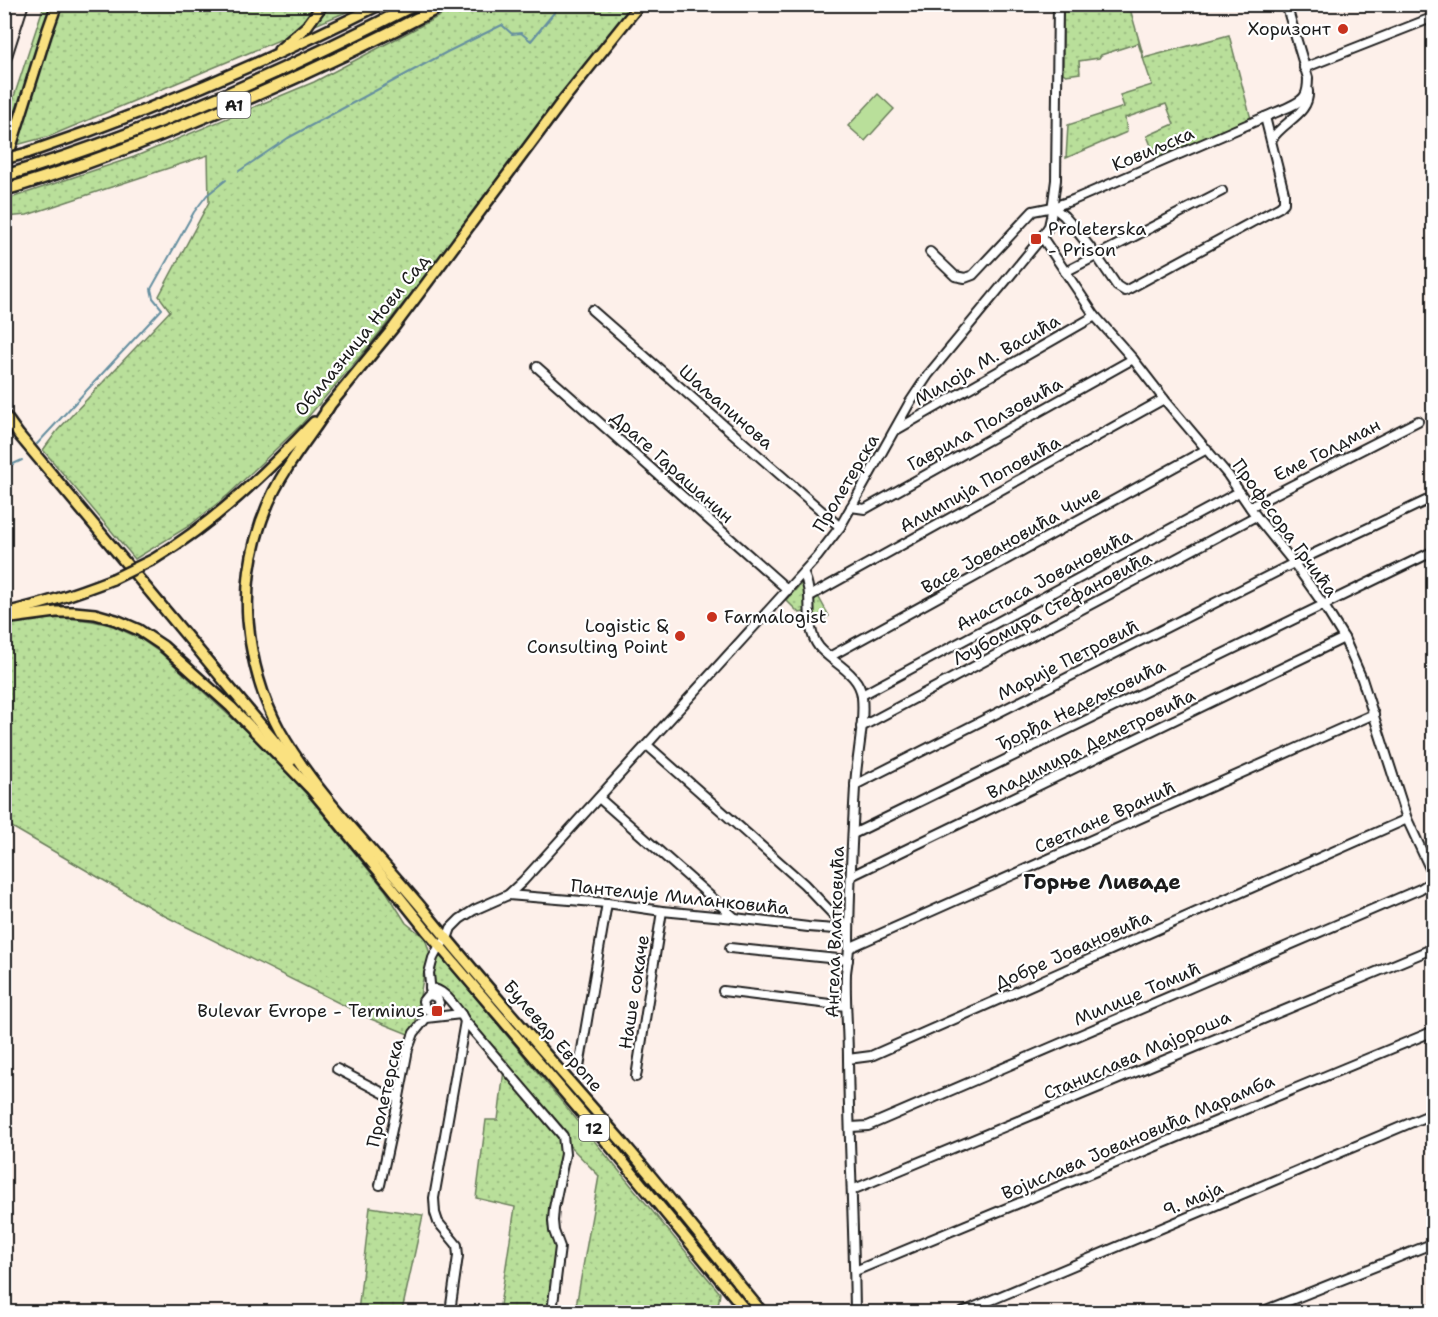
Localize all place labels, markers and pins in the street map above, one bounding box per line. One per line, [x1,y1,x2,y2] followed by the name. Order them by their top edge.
[1248,17,1332,41] place label: Хоризонт
[1336,22,1350,36] marker: Хоризонт
[1048,217,1146,262] place label: Proleterska - Prison
[1029,232,1043,246] marker: Proleterska - Prison
[724,605,827,629] place label: Farmalogist
[705,610,719,624] marker: Farmalogist
[527,614,669,659] place label: Logistic & Consulting Point
[673,629,687,643] marker: Logistic & Consulting Point
[197,999,425,1023] place label: Bulevar Evrope - Terminus
[430,1004,444,1018] marker: Bulevar Evrope - Terminus

